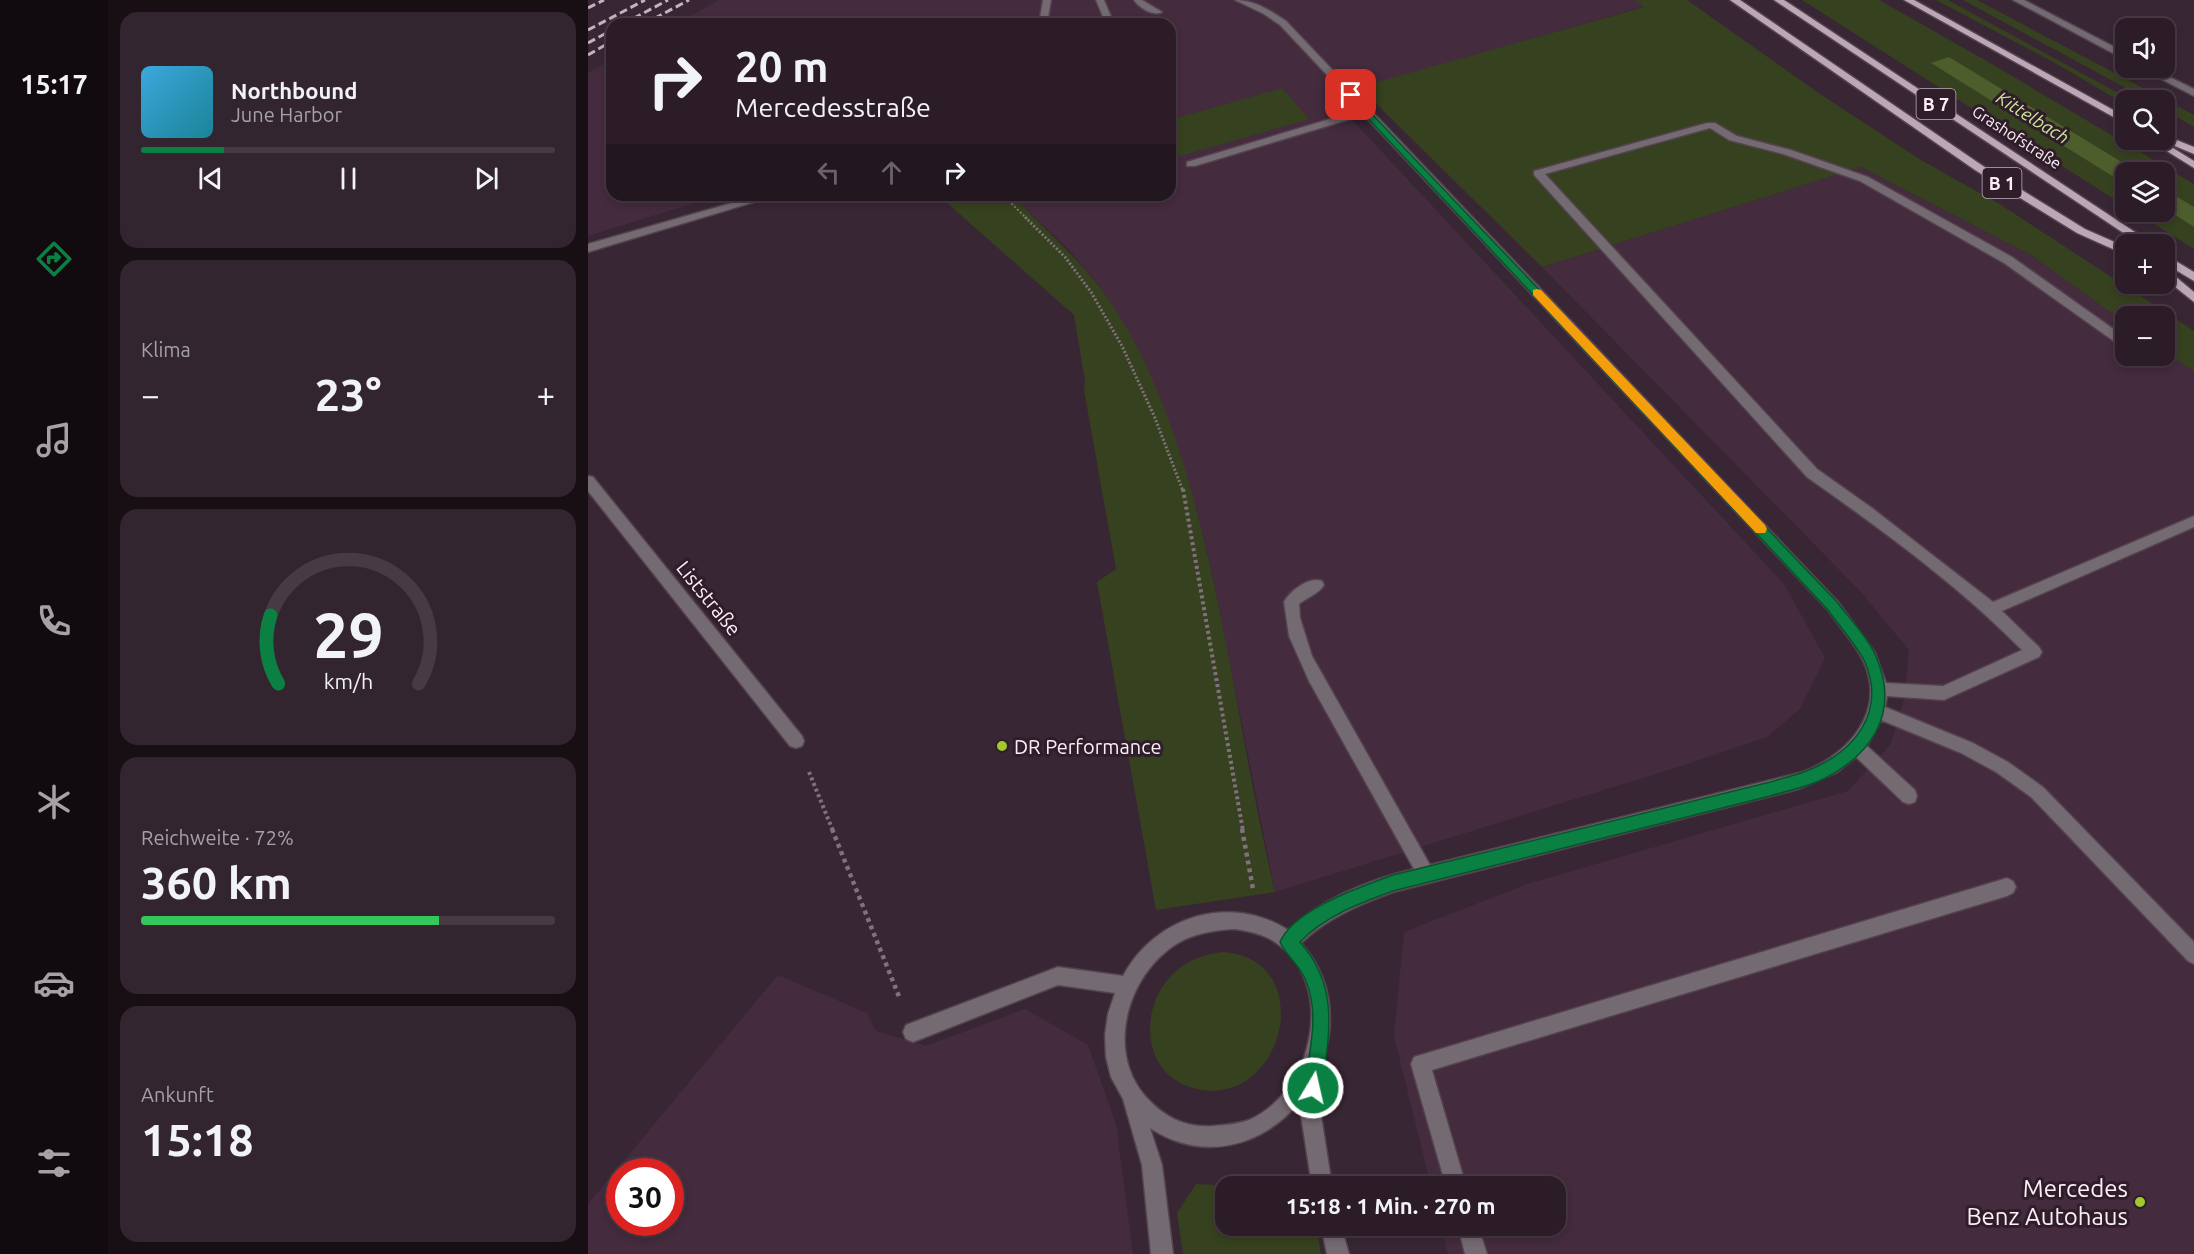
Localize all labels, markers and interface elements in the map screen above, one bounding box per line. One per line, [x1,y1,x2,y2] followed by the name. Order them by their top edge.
[2115,18,2175,366] map controls
[2115,18,2175,78] button: sound
[636,42,714,120] icon: right
[735,43,829,90] text: 20 m
[20,69,88,99] text: 15:17
[1325,69,1376,120] pin
[231,78,357,103] text: Northbound
[1334,78,1367,111] icon: arrive
[1993,87,2073,147] water label: Kittelbach
[1916,89,1956,119] road number: B 7
[2115,90,2175,150] button: search
[735,92,931,122] text: Mercedesstraße
[1969,102,2065,172] street label: Grashofstraße
[231,103,342,126] text: June Harbor
[812,156,845,189] icon: left
[875,156,908,189] icon: ahead
[938,156,971,189] icon: right
[194,162,227,195] icon: previous
[332,162,365,195] icon: pause
[470,162,503,195] icon: next
[2115,162,2175,222] button: layers
[1982,168,2022,198] road number: B 1
[2115,234,2175,294] button: +
[33,238,75,280] icon: directions
[2115,306,2175,366] button: −
[141,338,191,361] text: Klima
[315,369,381,420] text: 23°
[141,376,160,413] text: −
[536,376,555,413] text: +
[33,419,75,461] icon: music
[672,556,746,640] street label: Liststraße
[33,600,75,642] icon: phone
[313,600,383,670] text: 29
[323,669,373,693] text: km/h
[1014,735,1161,758] place label: DR Performance
[995,739,1009,753] marker: DR Performance
[33,781,75,823] icon: climate
[141,826,294,849] text: Reichweite · 72%
[141,857,292,908] text: 360 km
[33,962,75,1004] icon: car
[1281,1056,1345,1120] position arrow
[141,1083,214,1106] text: Ankunft
[141,1114,254,1165] text: 15:18
[33,1142,75,1184] icon: filters
[606,1158,684,1236] speed limit sign: 30
[1966,1175,2128,1230] place label: Mercedes Benz Autohaus
[1286,1193,1495,1218] text: 15:18 · 1 Min. · 270 m
[2133,1195,2147,1209] marker: Mercedes Benz Autohaus

